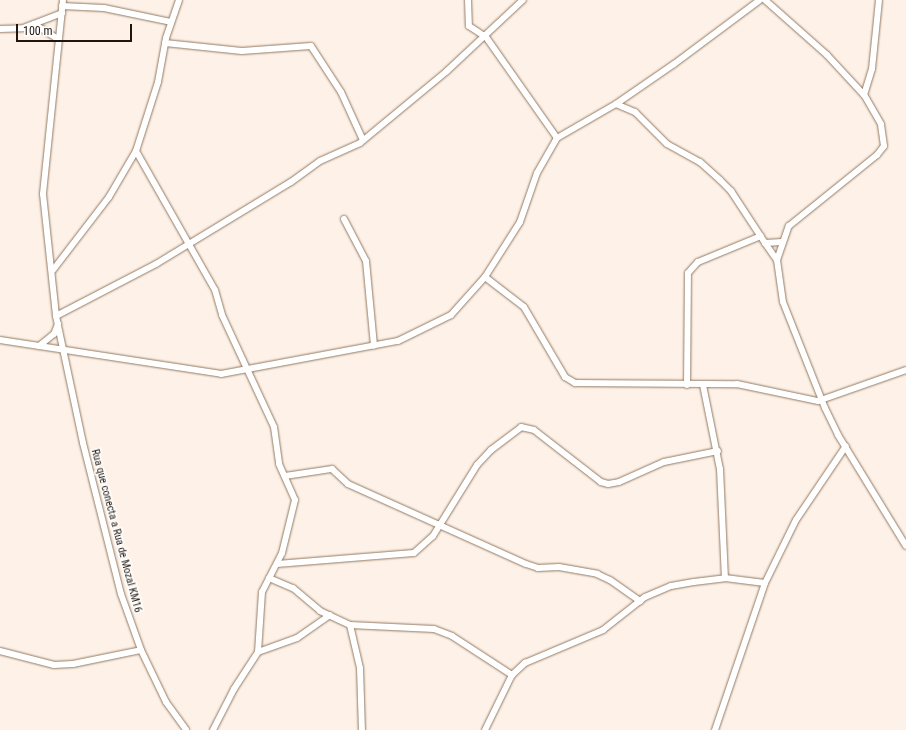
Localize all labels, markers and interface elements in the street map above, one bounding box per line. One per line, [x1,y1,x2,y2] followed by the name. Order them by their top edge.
[18,16,134,42] scale bar
[23,24,53,38] text: 100 m
[88,448,144,614] street label: Rua que conecta a Rua de Mozal KM16

